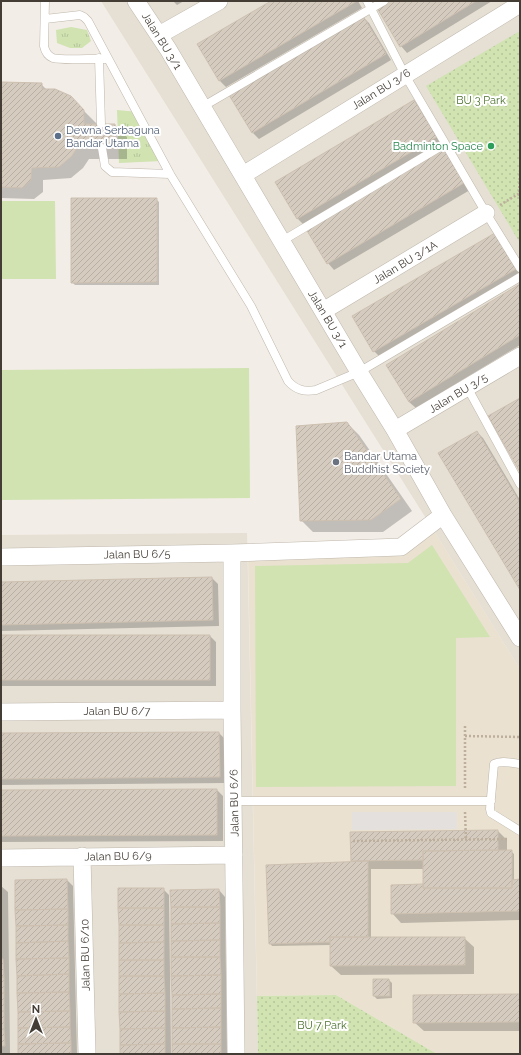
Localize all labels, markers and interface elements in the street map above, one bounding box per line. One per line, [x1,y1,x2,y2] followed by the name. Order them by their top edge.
[139,10,184,72] street label: Jalan BU 3/1
[349,66,413,113] street label: Jalan BU 3/6
[456,94,506,107] park label: BU 3 Park
[66,124,160,150] place label: Dewna Serbaguna Bandar Utama
[53,131,63,141] marker: Dewna Serbaguna Bandar Utama
[393,140,484,153] place label: Badminton Space
[486,141,496,151] marker: Badminton Space
[371,238,440,287] street label: Jalan BU 3/1A
[305,288,350,351] street label: Jalan BU 3/1
[427,371,490,416] street label: Jalan BU 3/5
[344,450,430,476] place label: Bandar Utama Buddhist Society
[331,457,341,467] marker: Bandar Utama Buddhist Society
[104,547,170,562] street label: Jalan BU 6/5
[84,705,151,718] street label: Jalan BU 6/7
[227,769,242,837] street label: Jalan BU 6/6
[84,849,152,864] street label: Jalan BU 6/9
[78,918,93,991] street label: Jalan BU 6/10
[16,999,56,1039] north arrow
[32,1003,40,1016] text: N
[297,1019,347,1032] park label: BU 7 Park

